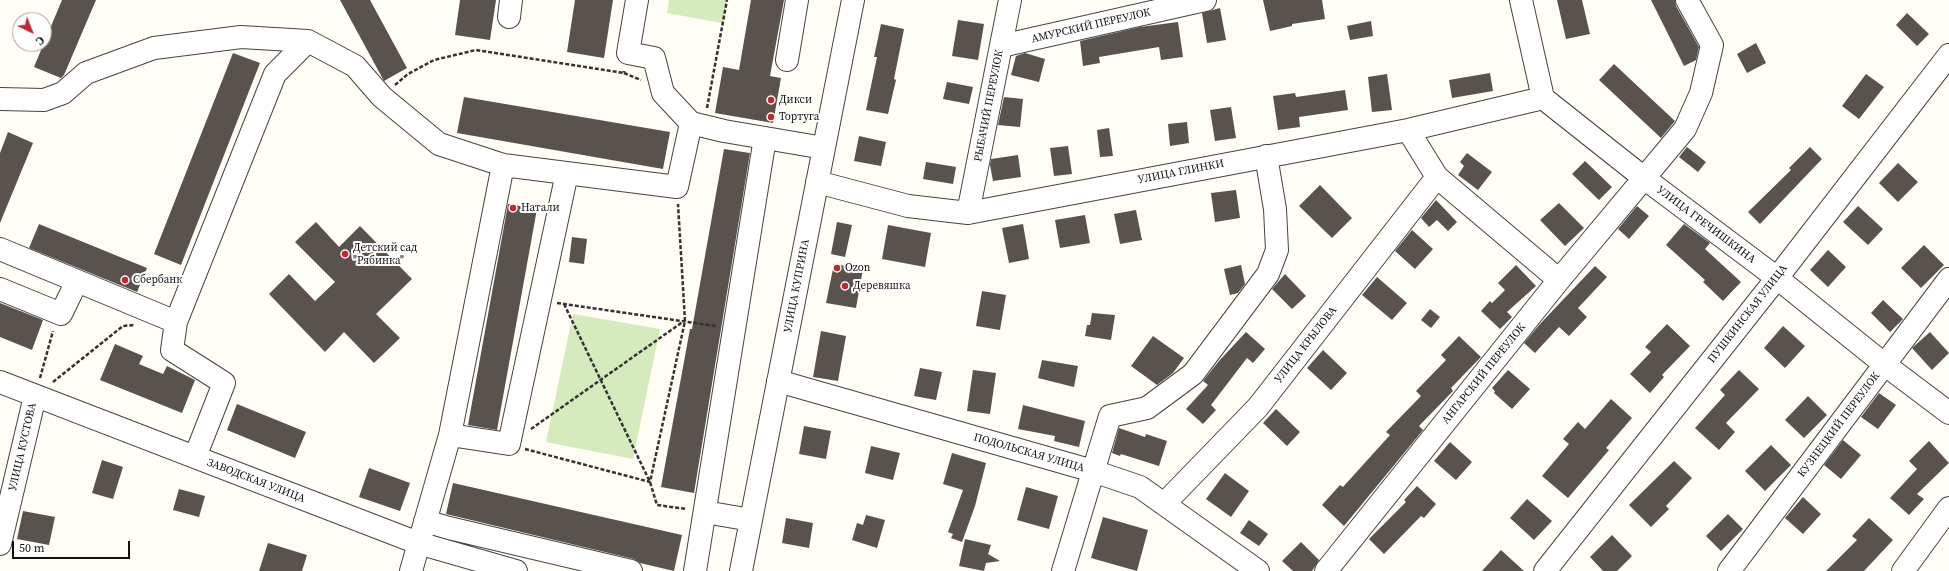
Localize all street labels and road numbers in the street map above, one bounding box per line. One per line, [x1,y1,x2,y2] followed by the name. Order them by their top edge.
[1030,6,1152,46] street label: АМУРСКИЙ ПЕРЕУЛОК
[972,49,1006,163] street label: РЫБАЧИЙ ПЕРЕУЛОК
[1137,157,1225,187] street label: УЛИЦА ГЛИНКИ
[1654,184,1758,266] street label: УЛИЦА ГРЕЧИШКИНА
[781,238,813,334] street label: УЛИЦА КУПРИНА
[1705,262,1791,366] street label: ПУШКИНСКАЯ УЛИЦА
[1272,304,1340,386] street label: УЛИЦА КРЫЛОВА
[1439,321,1529,427] street label: АНГАРСКИЙ ПЕРЕУЛОК
[1795,370,1883,480] street label: КУЗНЕЦКИЙ ПЕРЕУЛОК
[6,402,40,492] street label: УЛИЦА КУСТОВА
[972,431,1086,475] street label: ПОДОЛЬСКАЯ УЛИЦА
[205,456,307,506] street label: ЗАВОДСКАЯ УЛИЦА

